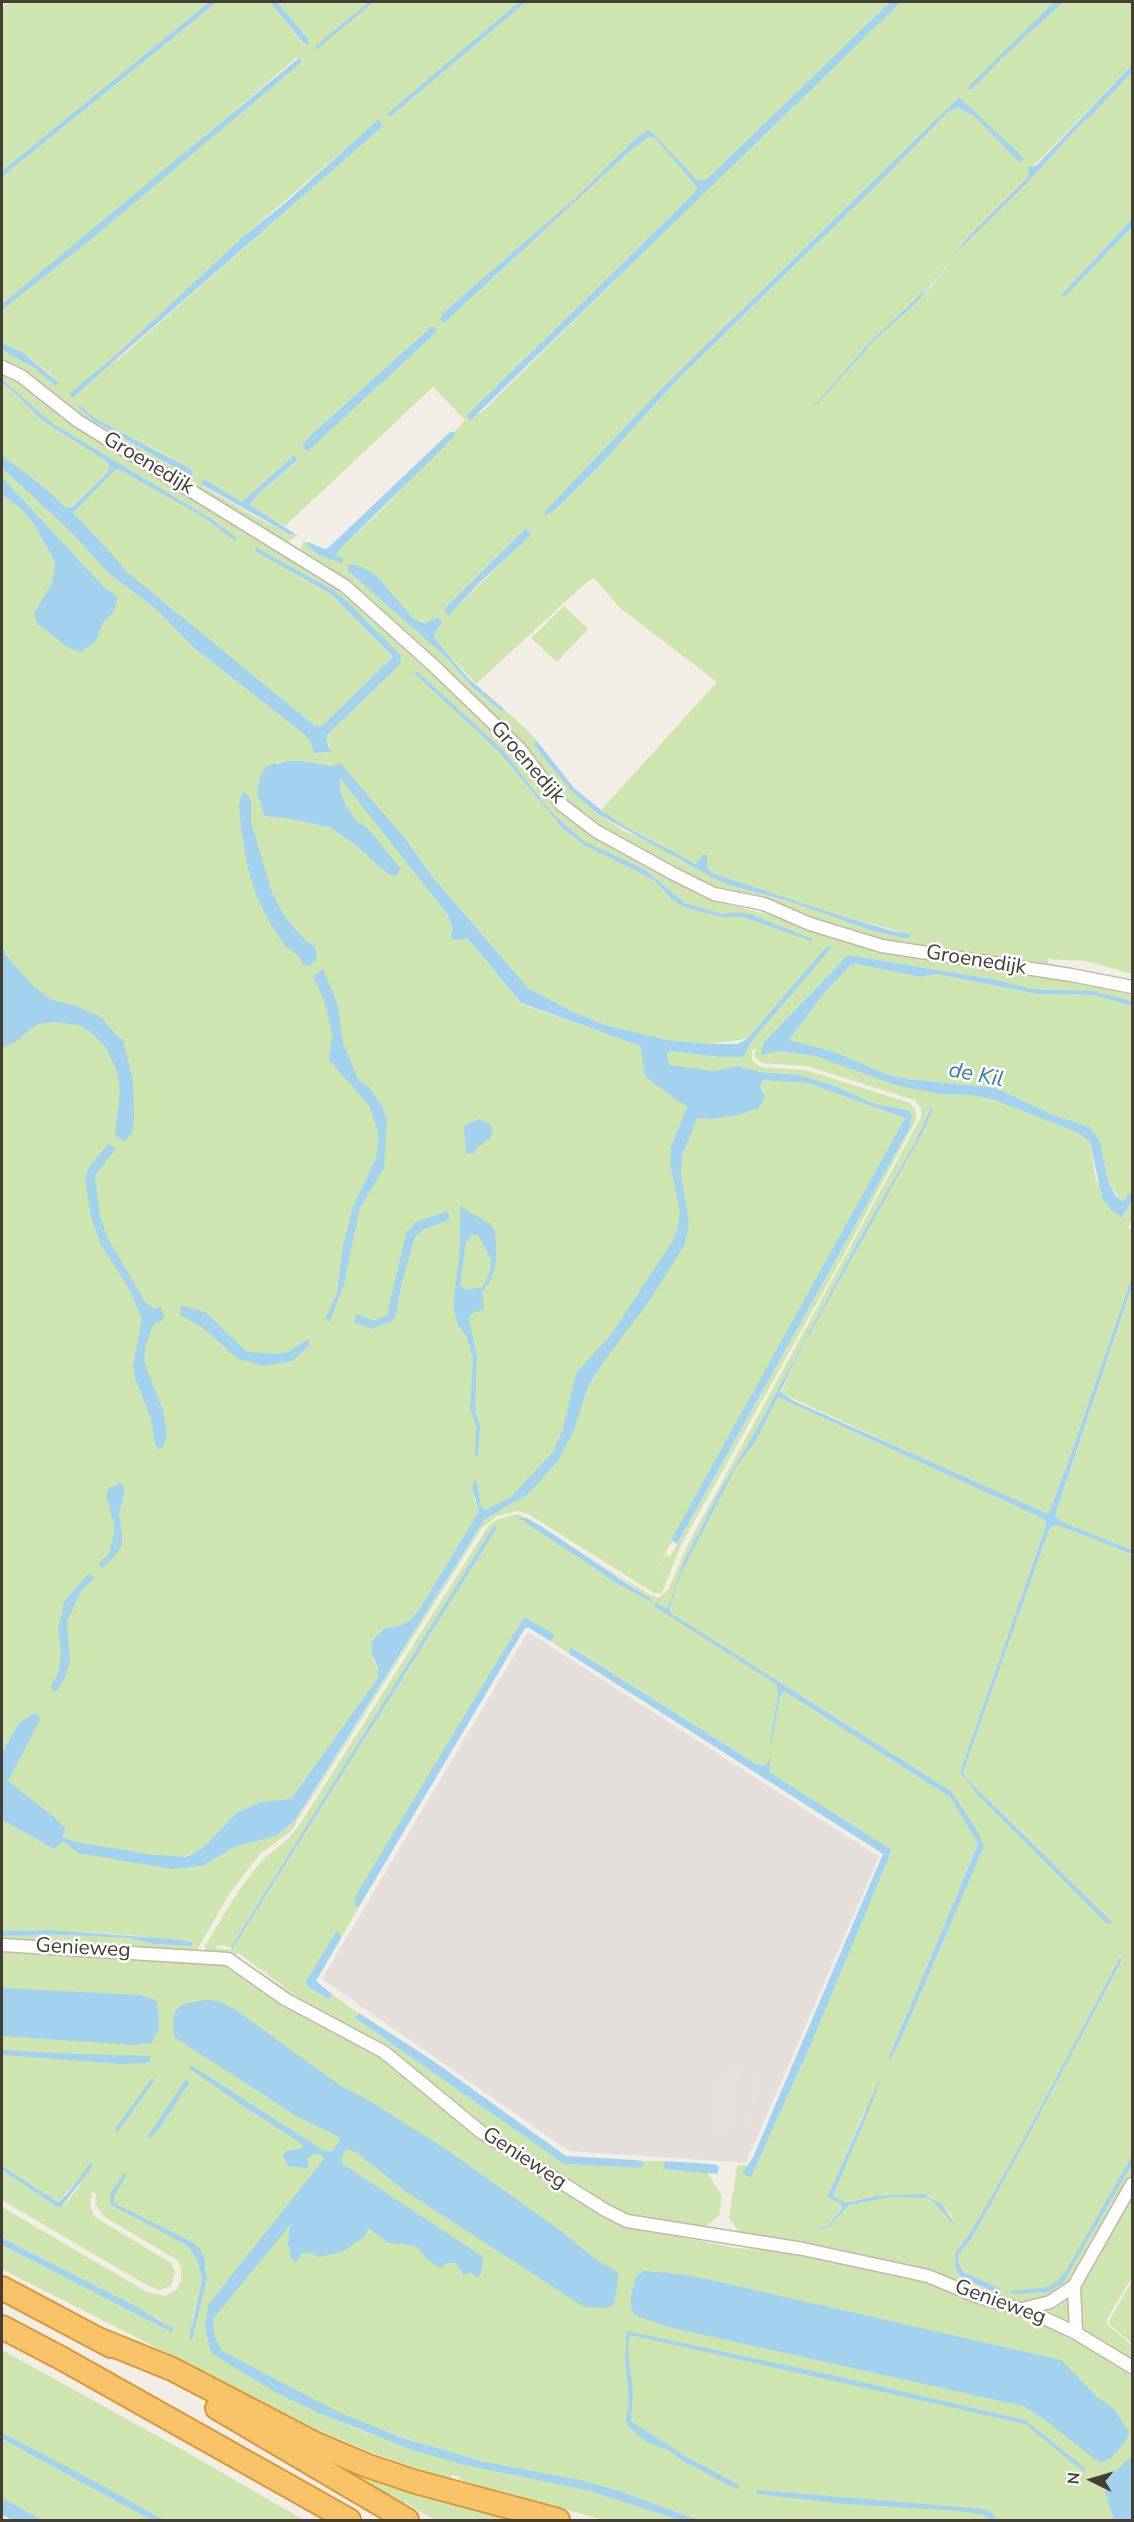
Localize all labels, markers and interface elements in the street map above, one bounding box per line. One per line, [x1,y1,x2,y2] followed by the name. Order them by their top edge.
[98,427,198,501] street label: Groenedijk
[484,717,570,809] street label: Groenedijk
[924,941,1028,981] street label: Groenedijk
[946,1058,1006,1094] water label: de Kil
[35,1934,131,1964] street label: Genieweg
[477,2122,571,2196] street label: Genieweg
[951,2275,1049,2331] street label: Genieweg
[1062,2450,1122,2510] north arrow
[1063,2472,1086,2485] text: N

